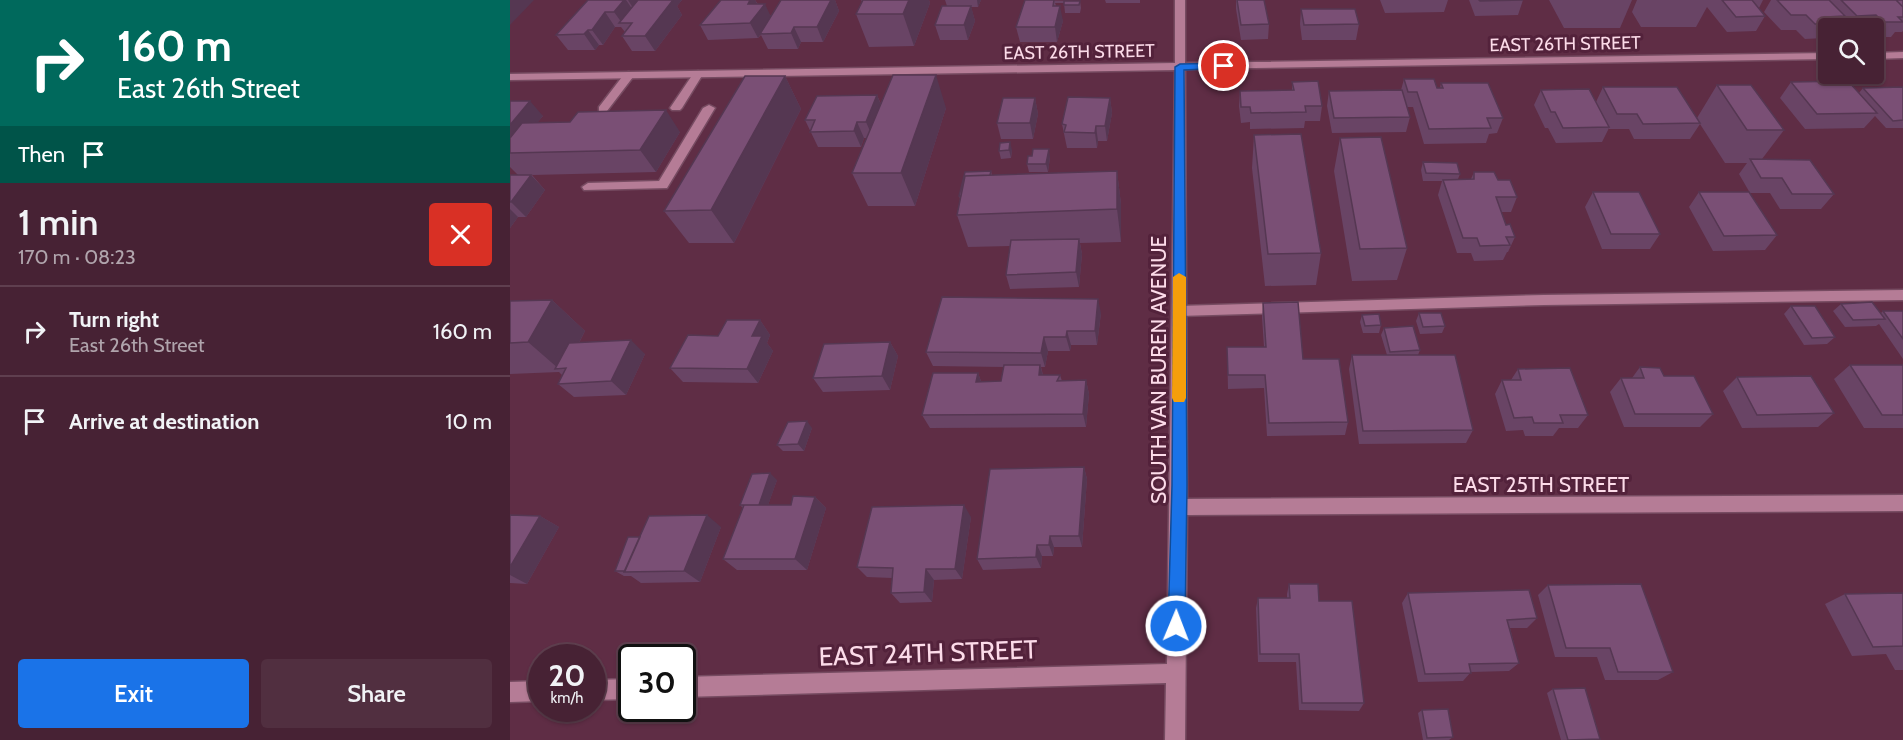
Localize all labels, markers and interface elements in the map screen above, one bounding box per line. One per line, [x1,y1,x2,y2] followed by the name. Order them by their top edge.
[1818,18,1884,84] map controls
[1818,18,1884,84] button: search
[117,20,232,72] text: 160 m
[18,24,96,102] icon: right
[1489,32,1641,56] street label: EAST 26TH STREET
[1003,40,1155,64] street label: EAST 26TH STREET
[1198,40,1249,91] pin
[1207,49,1240,82] icon: arrive
[117,72,300,105] text: East 26th Street
[77,138,110,171] icon: arrive
[18,141,65,168] text: Then
[18,200,98,244] text: 1 min
[429,203,492,266] button: close
[1146,236,1171,504] street label: SOUTH VAN BUREN AVENUE
[18,245,136,269] text: 170 m · 08:23
[69,306,159,333] text: Turn right
[18,315,51,348] icon: right
[433,318,492,345] text: 160 m
[69,333,205,357] text: East 26th Street
[18,405,51,438] icon: arrive
[69,408,259,435] text: Arrive at destination
[445,408,492,435] text: 10 m
[1453,472,1629,497] street label: EAST 25TH STREET
[1144,594,1208,658] position arrow
[818,633,1038,673] street label: EAST 24TH STREET
[618,644,696,722] speed limit sign: 30
[548,657,586,694] text: 20
[18,659,249,728] button: Exit
[261,659,492,728] button: Share
[551,689,583,707] text: km/h

